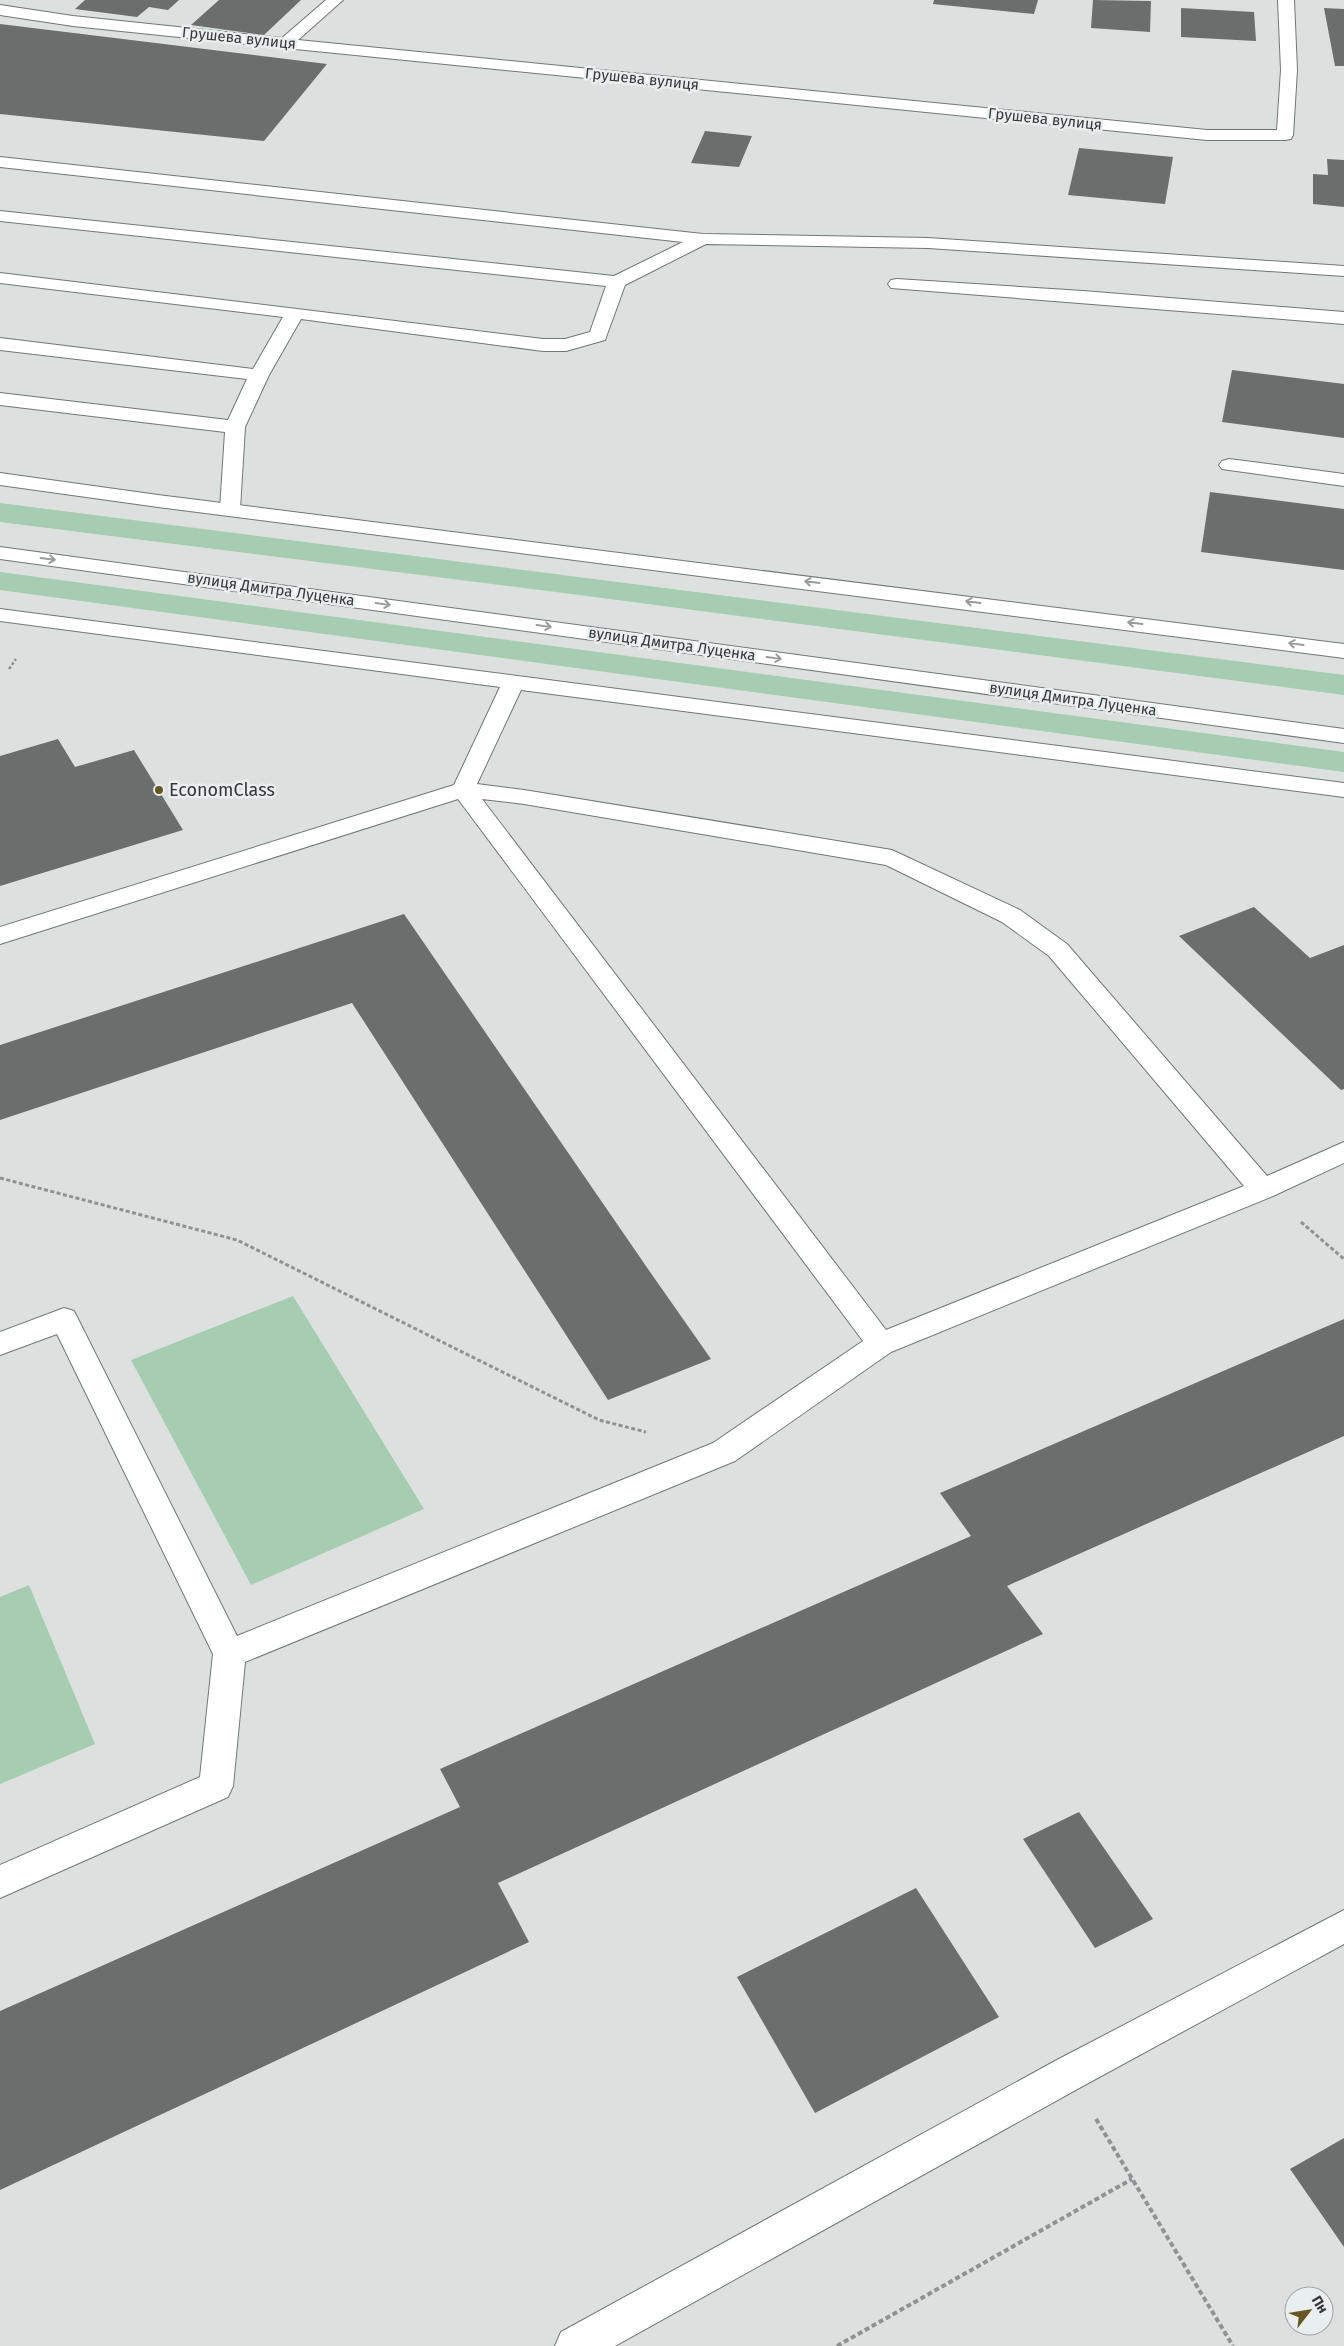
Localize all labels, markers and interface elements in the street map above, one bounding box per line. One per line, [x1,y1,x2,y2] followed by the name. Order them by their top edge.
[181,23,297,53] street label: Грушева вулиця
[584,64,700,94] street label: Грушева вулиця
[987,104,1103,134] street label: Грушева вулиця
[40,554,56,564] one-way arrow
[186,568,356,610] street label: вулиця Дмитра Луценка
[804,577,820,587] one-way arrow
[966,597,982,607] one-way arrow
[375,599,391,609] one-way arrow
[1127,618,1143,628] one-way arrow
[535,621,551,631] one-way arrow
[587,623,757,665] street label: вулиця Дмитра Луценка
[1288,639,1304,649] one-way arrow
[766,653,782,663] one-way arrow
[988,678,1158,720] street label: вулиця Дмитра Луценка
[169,779,275,801] place label: EconomClass
[153,784,165,796] marker: EconomClass
[1284,2286,1334,2336] north arrow
[1308,2293,1332,2316] text: Пн

